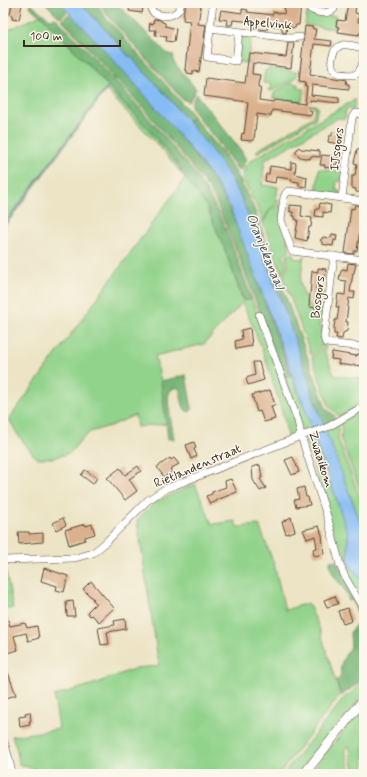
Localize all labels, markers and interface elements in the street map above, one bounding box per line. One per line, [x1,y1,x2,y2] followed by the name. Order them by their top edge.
[243,13,293,35] street label: Appelvink
[24,22,120,48] scale bar
[30,29,62,45] text: 100 m
[326,126,350,172] street label: IJsgors
[242,211,289,294] water label: Oranjekanaal
[307,275,331,320] street label: Bosgors
[304,429,337,490] street label: Zwaaikom
[151,440,244,492] street label: Rietlandenstraat

